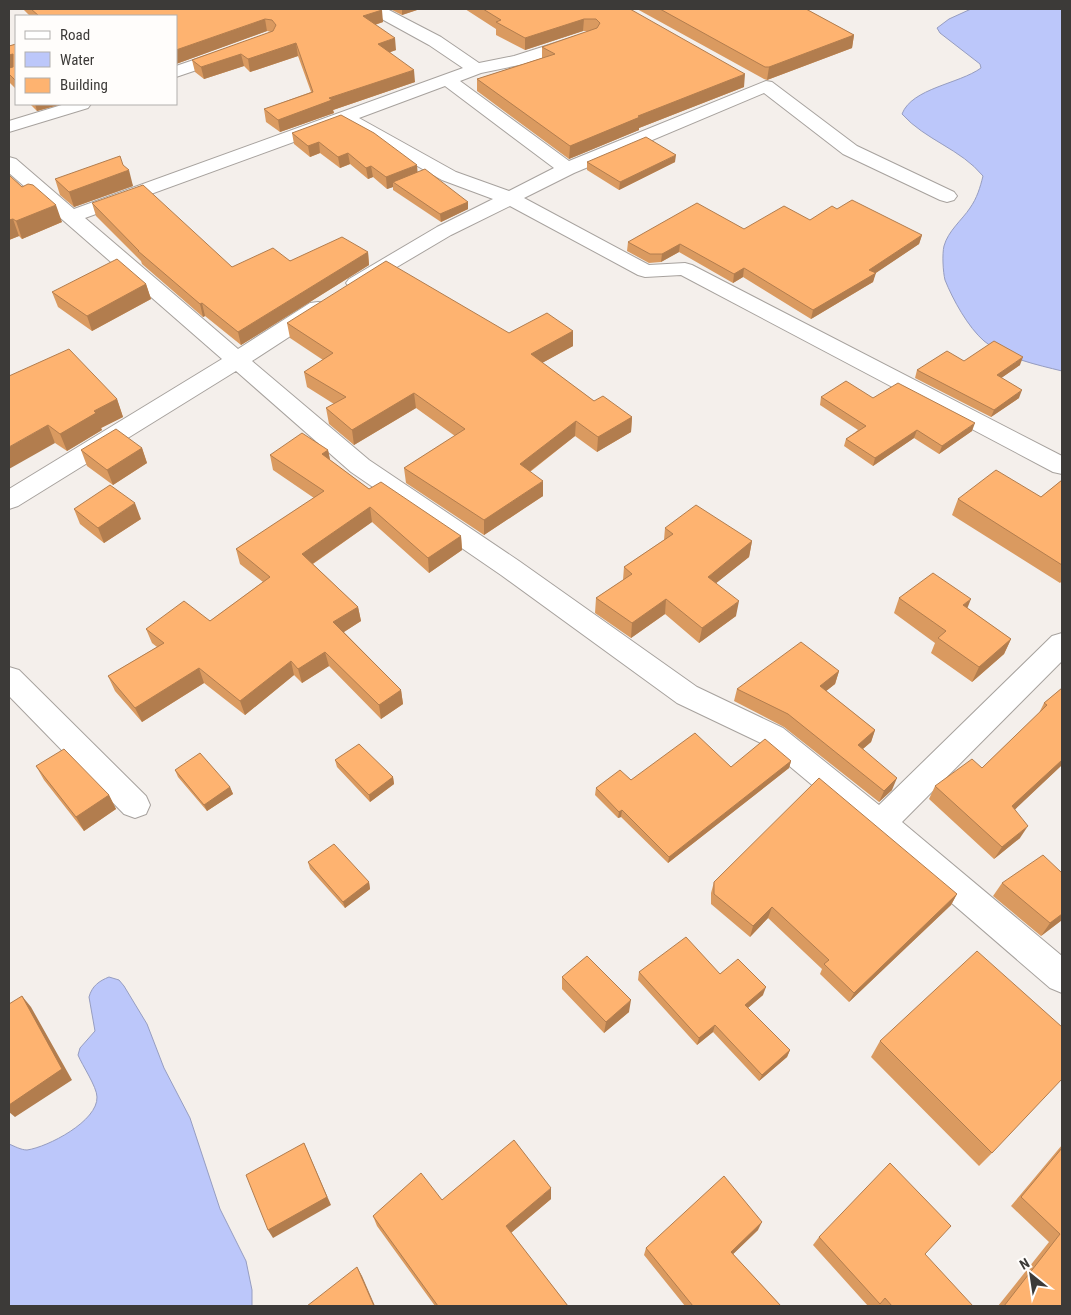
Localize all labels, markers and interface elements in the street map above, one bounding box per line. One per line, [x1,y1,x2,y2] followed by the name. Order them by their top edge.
[15,15,178,105] legend
[60,26,90,44] text: Road
[60,51,95,69] text: Water
[60,76,108,94] text: Building
[1006,1250,1056,1300] north arrow
[1017,1255,1032,1273] text: N

